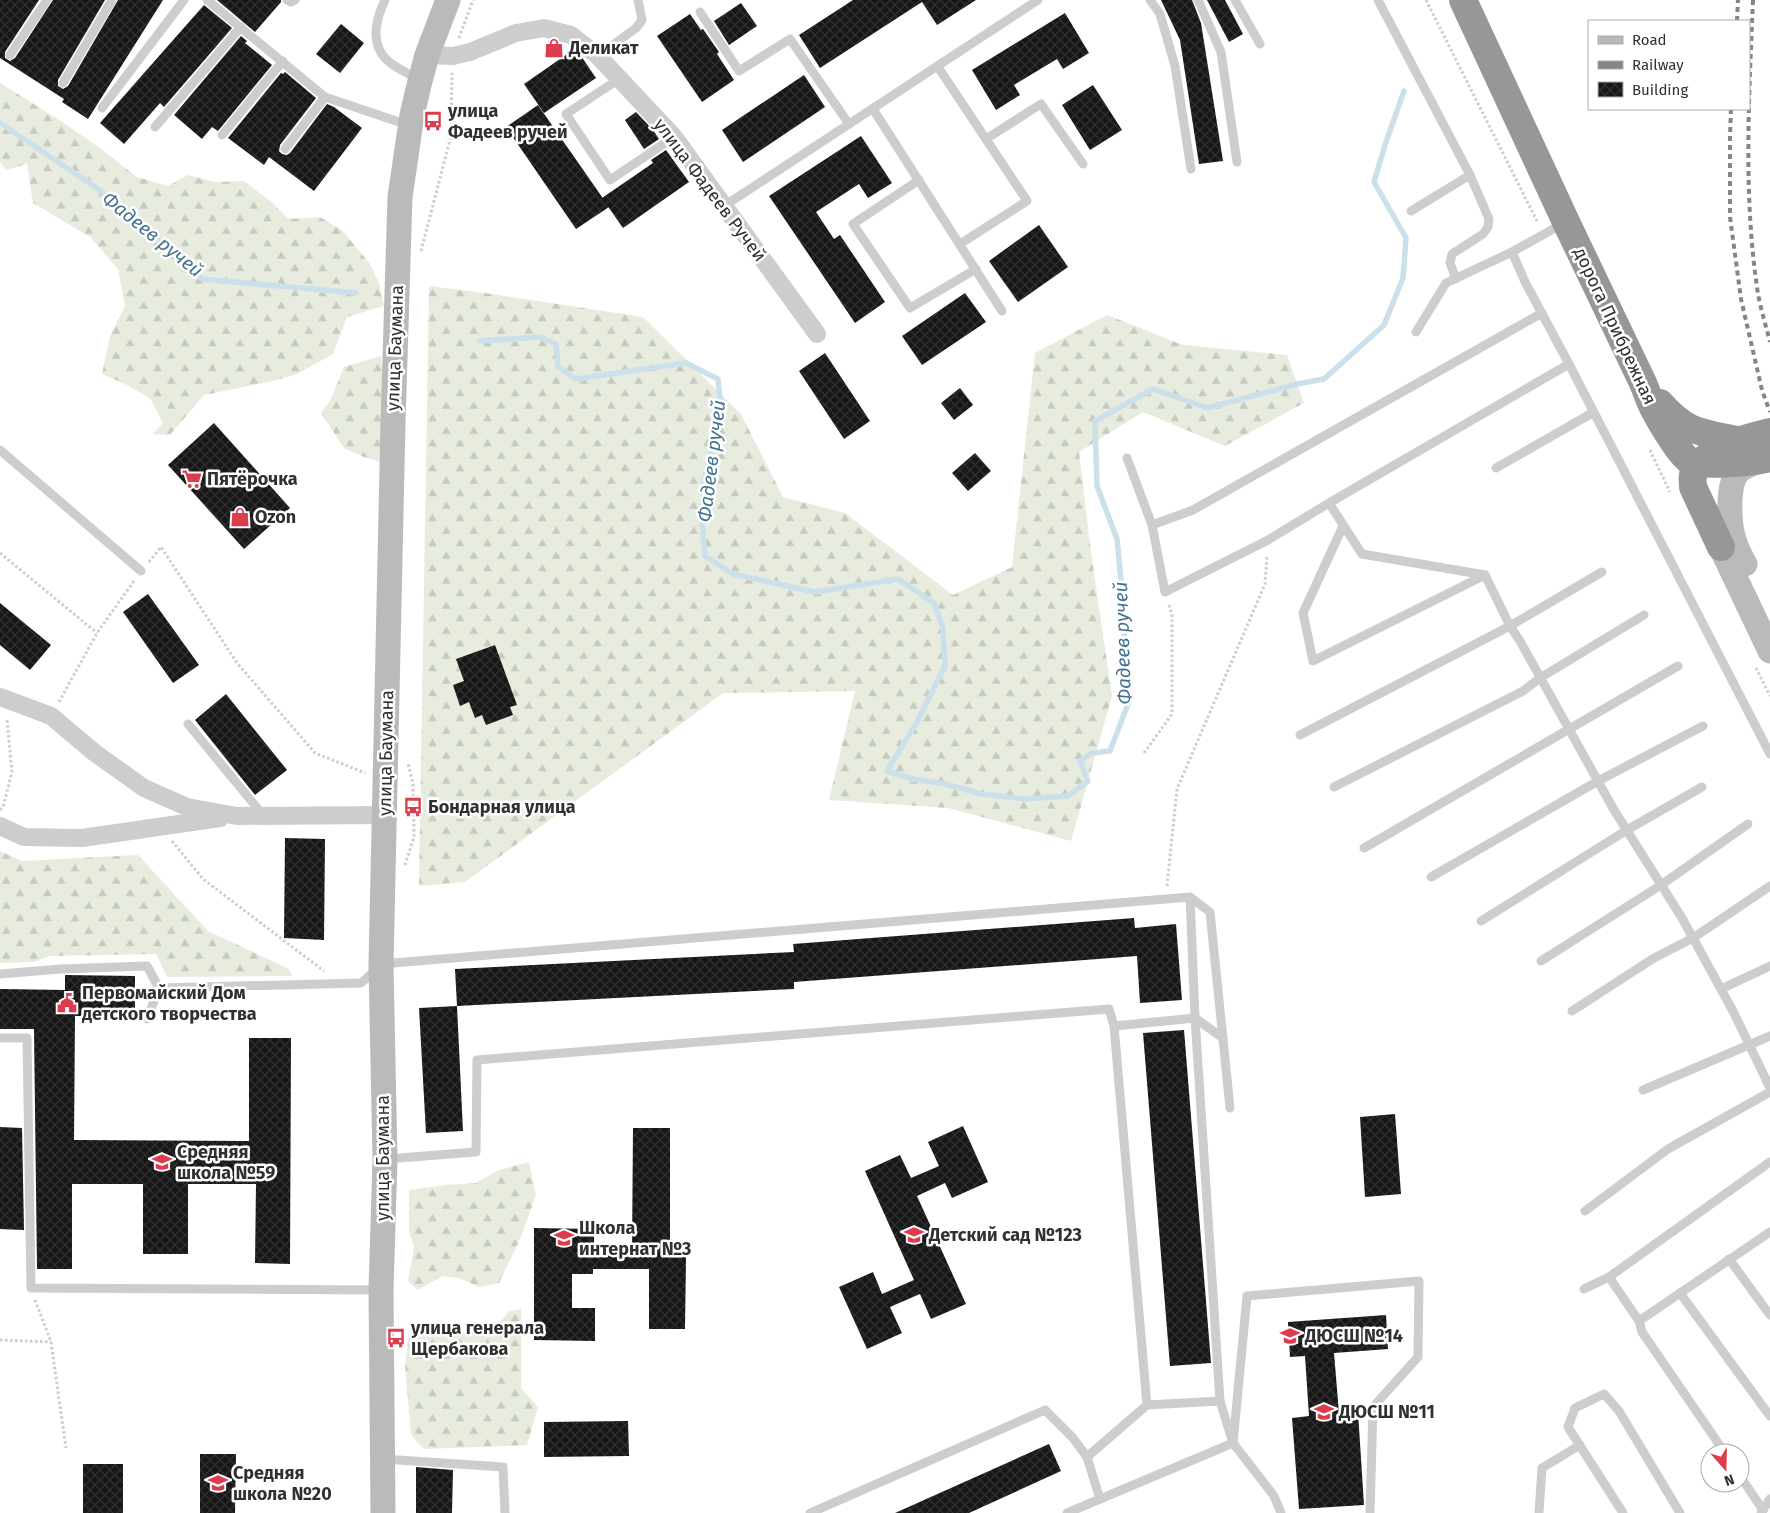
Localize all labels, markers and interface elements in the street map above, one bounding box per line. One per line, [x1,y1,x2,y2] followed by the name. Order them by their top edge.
[1588,20,1750,110] legend
[1632,31,1667,49] text: Road
[543,37,565,59] shop icon: Деликат
[568,37,639,59] place label: Деликат
[1632,56,1684,74] text: Railway
[1632,81,1688,99] text: Building
[447,100,568,143] place label: улица Фадеев ручей
[422,110,444,132] bus stop icon: улица Фадеев ручей
[649,114,771,266] street label: улица Фадеев Ручей
[98,187,208,282] water label: Фадеев ручей
[1569,244,1661,408] street label: дорога Прибрежная
[382,285,408,411] street label: улица Баумана
[693,399,730,523] water label: Фадеев ручей
[181,468,203,490] supermarket icon: Пятёрочка
[207,468,298,490] place label: Пятёрочка
[229,506,251,528] shop icon: Ozon
[255,506,296,528] place label: Ozon
[1109,581,1136,705] water label: Фадеев ручей
[374,690,398,816] street label: улица Баумана
[402,796,424,818] bus stop icon: Бондарная улица
[428,796,576,818] place label: Бондарная улица
[82,982,257,1025] place label: Первомайский Дом детского творчества
[56,992,78,1014] public building icon: Первомайский Дом детского творчества
[372,1095,394,1221] street label: улица Баумана
[177,1141,275,1184] place label: Средняя школа №59
[151,1151,173,1173] school or university icon: Средняя школа №59
[579,1217,691,1260] place label: Школа интернат №3
[903,1224,925,1246] school or university icon: Детский сад №123
[928,1224,1082,1246] place label: Детский сад №123
[553,1227,575,1249] school or university icon: Школа интернат №3
[410,1317,544,1360] place label: улица генерала Щербакова
[1279,1325,1301,1347] school or university icon: ДЮСШ №14
[1304,1325,1403,1347] place label: ДЮСШ №14
[385,1327,407,1349] bus stop icon: улица генерала Щербакова
[1313,1401,1335,1423] school or university icon: ДЮСШ №11
[1338,1401,1435,1423] place label: ДЮСШ №11
[1700,1443,1750,1493] north arrow
[233,1462,332,1505] place label: Средняя школа №20
[1722,1470,1737,1489] text: N
[207,1472,229,1494] school or university icon: Средняя школа №20

